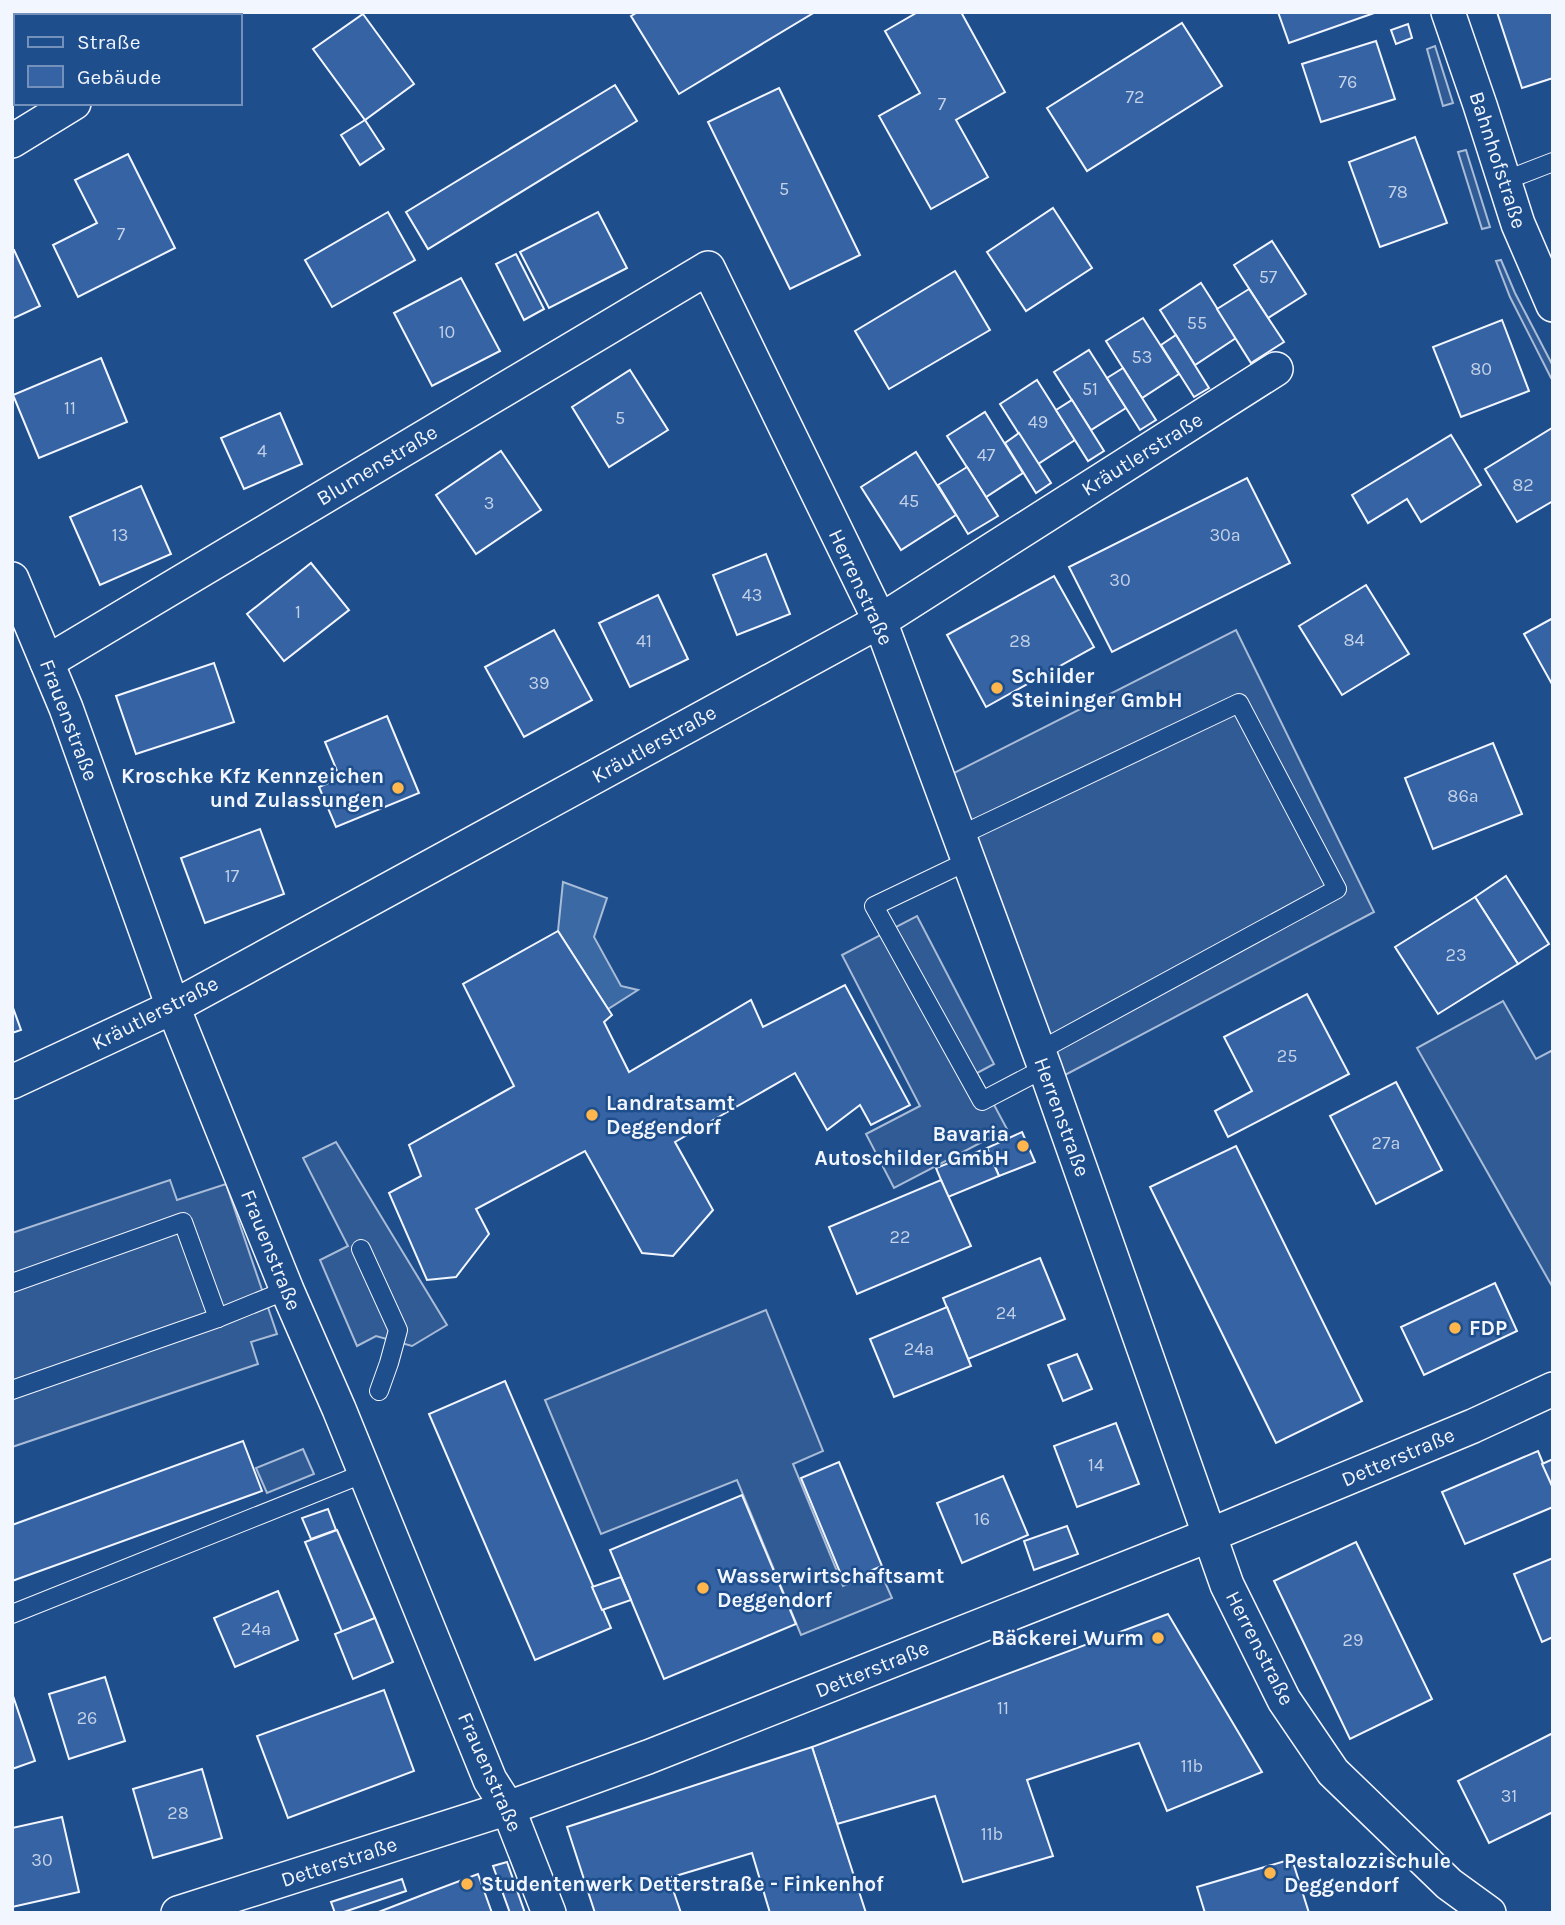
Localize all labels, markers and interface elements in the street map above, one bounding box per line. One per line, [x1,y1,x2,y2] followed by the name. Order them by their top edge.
[14,14,242,105] legend
[77,30,140,54] text: Straße
[77,65,161,89] text: Gebäude
[1339,71,1357,93] house number: 76
[1126,86,1144,108] house number: 72
[1465,88,1531,232] street label: Bahnhofstraße
[938,93,947,115] house number: 7
[779,178,789,200] house number: 5
[1388,181,1408,203] house number: 78
[117,223,126,245] house number: 7
[1259,266,1278,288] house number: 57
[1187,312,1207,334] house number: 55
[439,321,455,343] house number: 10
[1132,346,1152,368] house number: 53
[1470,358,1492,380] house number: 80
[1082,378,1098,400] house number: 51
[64,397,76,419] house number: 11
[615,407,625,429] house number: 5
[1077,407,1207,501] street label: Kräutlerstraße
[1028,411,1048,433] house number: 49
[312,420,442,510] street label: Blumenstraße
[257,440,267,462] house number: 4
[977,444,996,466] house number: 47
[1512,474,1534,496] house number: 82
[899,490,919,512] house number: 45
[484,492,494,514] house number: 3
[112,524,128,546] house number: 13
[1209,524,1241,546] house number: 30a
[824,525,898,649] street label: Herrenstraße
[1109,569,1131,591] house number: 30
[742,584,762,606] house number: 43
[295,601,301,623] house number: 1
[1343,629,1365,651] house number: 84
[636,630,652,652] house number: 41
[1009,630,1031,652] house number: 28
[35,656,103,784] street label: Frauenstraße
[1011,664,1183,712] place label: Schilder Steininger GmbH
[528,672,550,694] house number: 39
[989,680,1005,696] marker: Schilder Steininger GmbH
[588,700,720,788] street label: Kräutlerstraße
[121,764,384,812] place label: Kroschke Kfz Kennzeichen und Zulassungen
[390,780,406,796] marker: Kroschke Kfz Kennzeichen und Zulassungen
[1447,785,1479,807] house number: 86a
[225,865,240,887] house number: 17
[1445,944,1467,966] house number: 23
[88,971,222,1055] street label: Kräutlerstraße
[1277,1045,1297,1067] house number: 25
[1029,1054,1095,1180] street label: Herrenstraße
[606,1091,735,1139] place label: Landratsamt Deggendorf
[584,1107,600,1123] marker: Landratsamt Deggendorf
[815,1122,1009,1170] place label: Bavaria Autoschilder GmbH
[1372,1132,1400,1154] house number: 27a
[1015,1138,1031,1154] marker: Bavaria Autoschilder GmbH
[236,1186,306,1314] street label: Frauenstraße
[890,1226,910,1248] house number: 22
[996,1302,1016,1324] house number: 24
[1469,1316,1507,1340] place label: FDP
[1447,1320,1463,1336] marker: FDP
[904,1338,934,1360] house number: 24a
[1338,1422,1458,1492] street label: Detterstraße
[1088,1454,1104,1476] house number: 14
[974,1508,990,1530] house number: 16
[717,1564,944,1612] place label: Wasserwirtschaftsamt Deggendorf
[695,1580,711,1596] marker: Wasserwirtschaftsamt Deggendorf
[1221,1587,1299,1709] street label: Herrenstraße
[241,1618,271,1640] house number: 24a
[991,1626,1144,1650] place label: Bäckerei Wurm
[1343,1629,1363,1651] house number: 29
[1150,1630,1166,1646] marker: Bäckerei Wurm
[812,1635,932,1703] street label: Detterstraße
[997,1697,1009,1719] house number: 11
[77,1707,97,1729] house number: 26
[453,1709,527,1835] street label: Frauenstraße
[1181,1755,1203,1777] house number: 11b
[1501,1785,1517,1807] house number: 31
[167,1802,189,1824] house number: 28
[981,1823,1003,1845] house number: 11b
[278,1832,400,1892] street label: Detterstraße
[31,1849,53,1871] house number: 30
[1284,1849,1451,1897] place label: Pestalozzischule Deggendorf
[1262,1865,1278,1881] marker: Pestalozzischule Deggendorf
[481,1872,884,1896] place label: Studentenwerk Detterstraße - Finkenhof
[459,1876,475,1892] marker: Studentenwerk Detterstraße - Finkenhof

